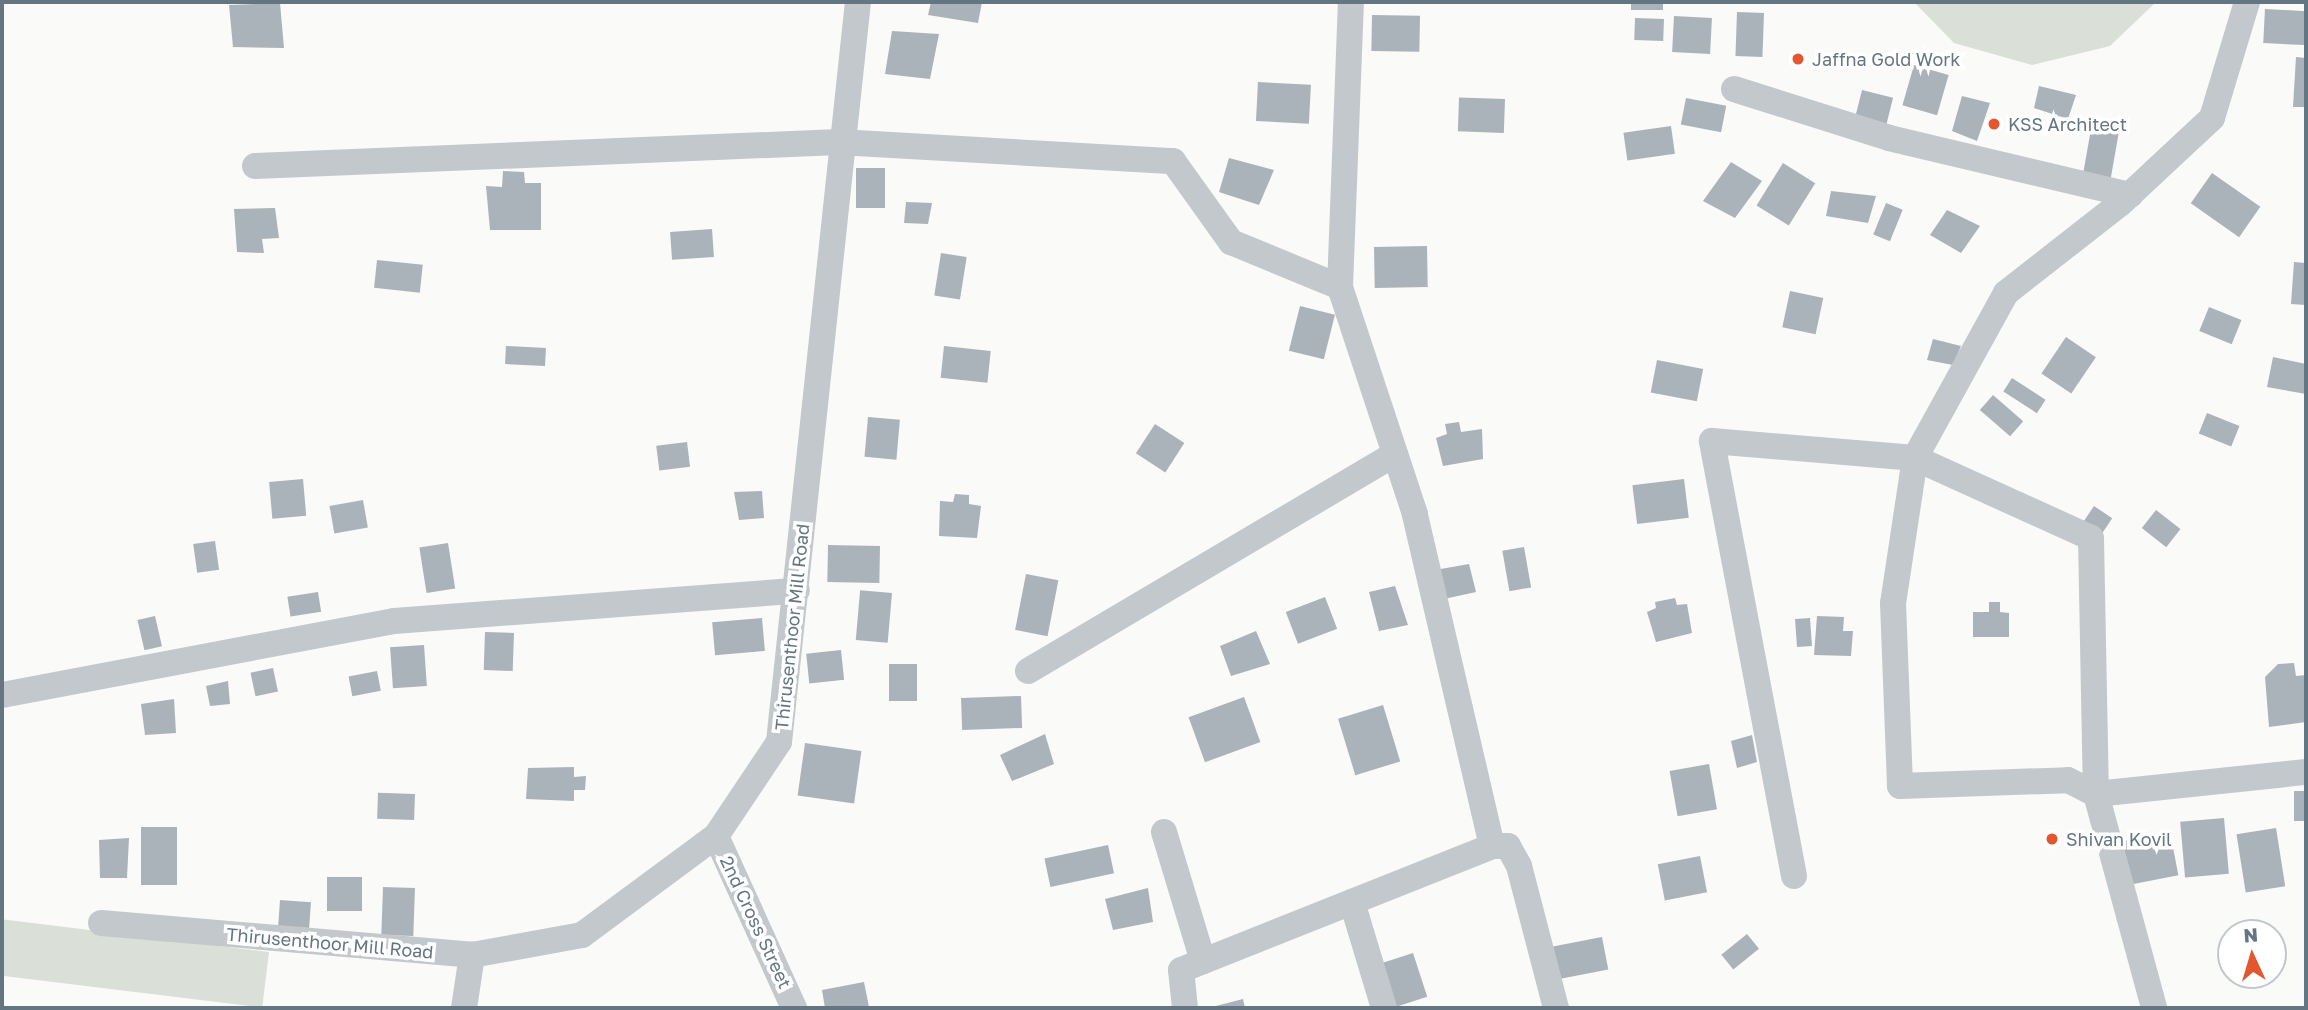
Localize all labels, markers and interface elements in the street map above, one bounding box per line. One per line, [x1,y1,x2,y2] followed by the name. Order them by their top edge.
[1812,48,1960,70] place label: Jaffna Gold Work
[1790,51,1806,67] marker: Jaffna Gold Work
[2008,113,2127,135] place label: KSS Architect
[1986,116,2002,132] marker: KSS Architect
[770,523,814,731] street label: Thirusenthoor Mill Road
[2066,828,2172,850] place label: Shivan Kovil
[2044,831,2060,847] marker: Shivan Kovil
[716,852,796,992] street label: 2nd Cross Street
[2217,919,2287,989] north arrow
[226,923,434,963] street label: Thirusenthoor Mill Road
[2243,923,2259,947] text: N

